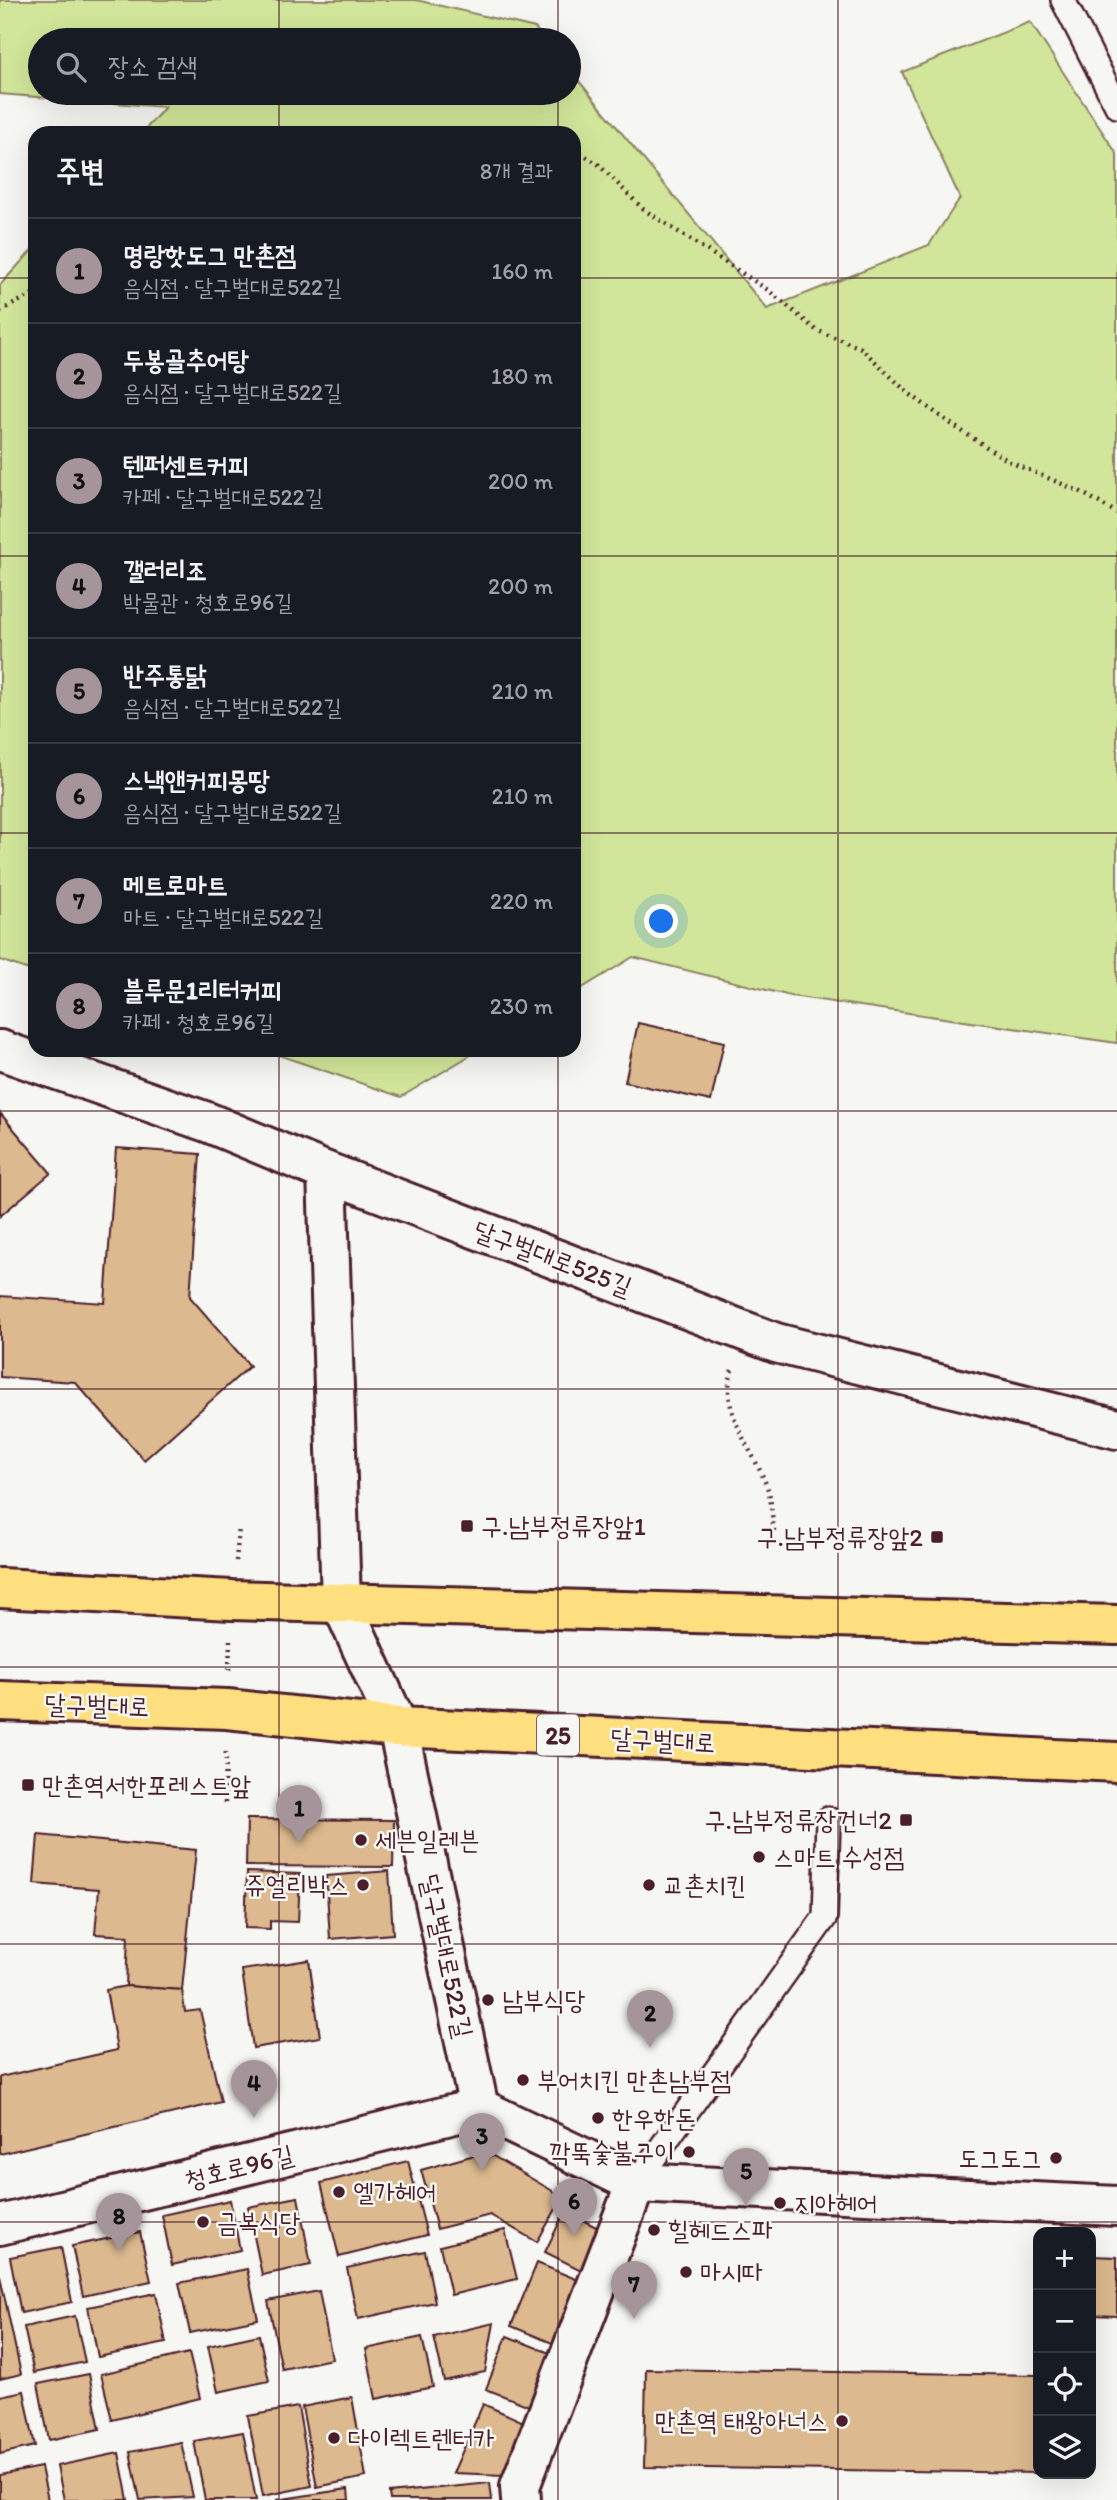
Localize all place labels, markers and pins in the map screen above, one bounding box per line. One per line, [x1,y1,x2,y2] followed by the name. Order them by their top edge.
[481,1510,646,1542] place label: 구.남부정류장앞1
[459,1518,475,1534] marker: 구.남부정류장앞1
[756,1521,923,1553] place label: 구.남부정류장앞2
[929,1529,945,1545] marker: 구.남부정류장앞2
[42,1769,251,1801] place label: 만촌역서한포레스트앞
[20,1777,36,1793] marker: 만촌역서한포레스트앞
[276,1785,322,1843] pin: 1
[705,1804,892,1836] place label: 구.남부정류장건너2
[898,1812,914,1828] marker: 구.남부정류장건너2
[375,1824,480,1856] place label: 세븐일레븐
[353,1832,369,1848] marker: 세븐일레븐
[773,1841,904,1873] place label: 스마트 수성점
[751,1849,767,1865] marker: 스마트 수성점
[244,1869,349,1901] place label: 쥬얼리박스
[663,1869,747,1901] place label: 교촌치킨
[355,1877,371,1893] marker: 쥬얼리박스
[641,1877,657,1893] marker: 교촌치킨
[502,1984,586,2016] place label: 남부식당
[627,1990,673,2048] pin: 2
[480,1992,496,2008] marker: 남부식당
[231,2060,277,2118] pin: 4
[537,2064,731,2096] place label: 부어치킨 만촌남부점
[515,2072,531,2088] marker: 부어치킨 만촌남부점
[612,2102,696,2134] place label: 한우한돈
[590,2110,606,2126] marker: 한우한돈
[459,2113,505,2171] pin: 3
[549,2136,675,2168] place label: 깍뚝숯불구이
[958,2142,1042,2174] place label: 도그도그
[681,2144,697,2160] marker: 깍뚝숯불구이
[723,2148,769,2206] pin: 5
[1048,2150,1064,2166] marker: 도그도그
[353,2176,437,2208] place label: 엘가헤어
[551,2178,597,2236] pin: 6
[331,2184,347,2200] marker: 엘가헤어
[794,2187,878,2219] place label: 지아헤어
[96,2193,142,2251] pin: 8
[772,2195,788,2211] marker: 지아헤어
[217,2206,301,2238] place label: 금복식당
[195,2214,211,2230] marker: 금복식당
[668,2214,773,2246] place label: 힐헤드스파
[646,2222,662,2238] marker: 힐헤드스파
[700,2256,763,2288] place label: 마시따
[611,2261,657,2319] pin: 7
[678,2264,694,2280] marker: 마시따
[655,2405,828,2437] place label: 만촌역 태왕아너스
[834,2413,850,2429] marker: 만촌역 태왕아너스
[348,2422,495,2454] place label: 다이렉트렌터카
[326,2430,342,2446] marker: 다이렉트렌터카

